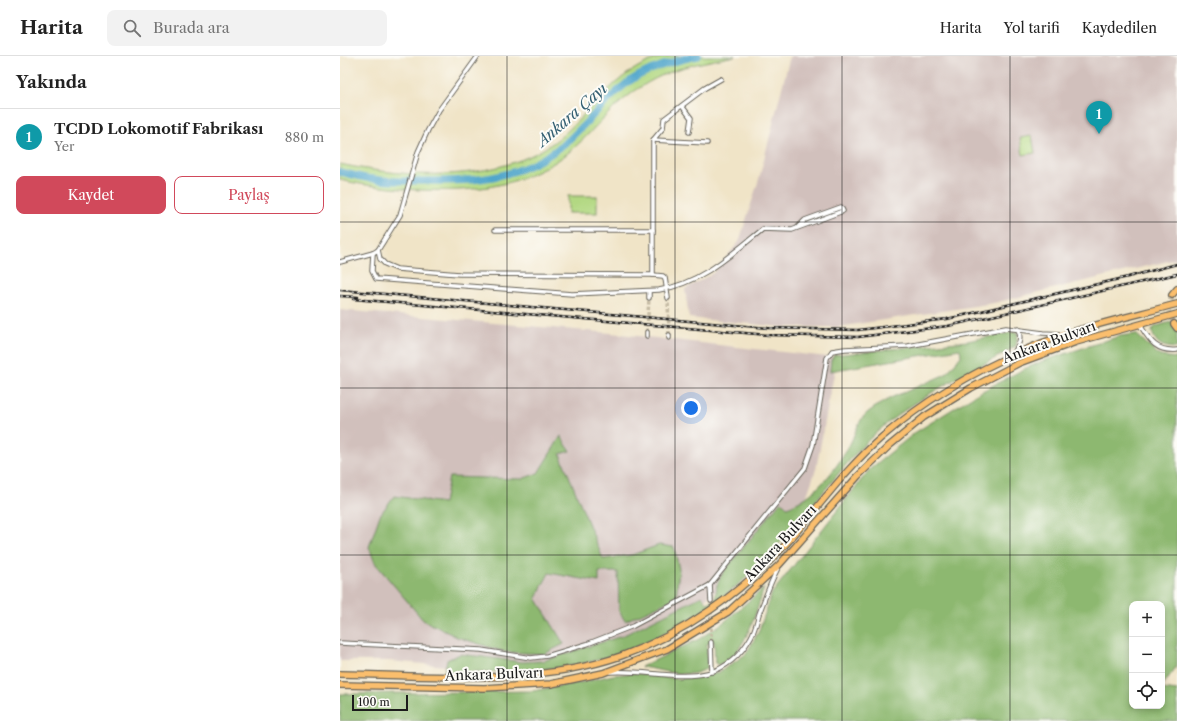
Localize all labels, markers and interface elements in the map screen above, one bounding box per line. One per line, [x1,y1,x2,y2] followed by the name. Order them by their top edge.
[107,10,387,46] search box
[20,16,83,39] text: Harita
[121,17,143,39] icon: search
[153,18,230,37] text: Burada ara
[940,19,982,37] text: Harita
[1004,19,1060,37] text: Yol tarifi
[1082,19,1157,37] text: Kaydedilen
[16,72,87,92] text: Yakında
[531,79,611,152] water label: Ankara Çayı
[1086,101,1112,134] pin: 1
[54,119,263,138] text: TCDD Lokomotif Fabrikası
[26,129,32,145] text: 1
[285,129,324,145] text: 880 m
[54,138,75,154] text: Yer
[16,176,166,214] button: Kaydet
[174,176,324,214] button: Paylaş
[999,317,1098,368] street label: Ankara Bulvarı
[681,398,701,418] your location
[739,501,820,586] street label: Ankara Bulvarı
[1129,601,1165,709] map controls
[1129,601,1165,637] button: +
[1129,637,1165,673] button: −
[444,663,543,685] street label: Ankara Bulvarı
[1129,673,1165,709] button: locate
[352,693,408,712] scale bar
[358,695,390,709] text: 100 m

